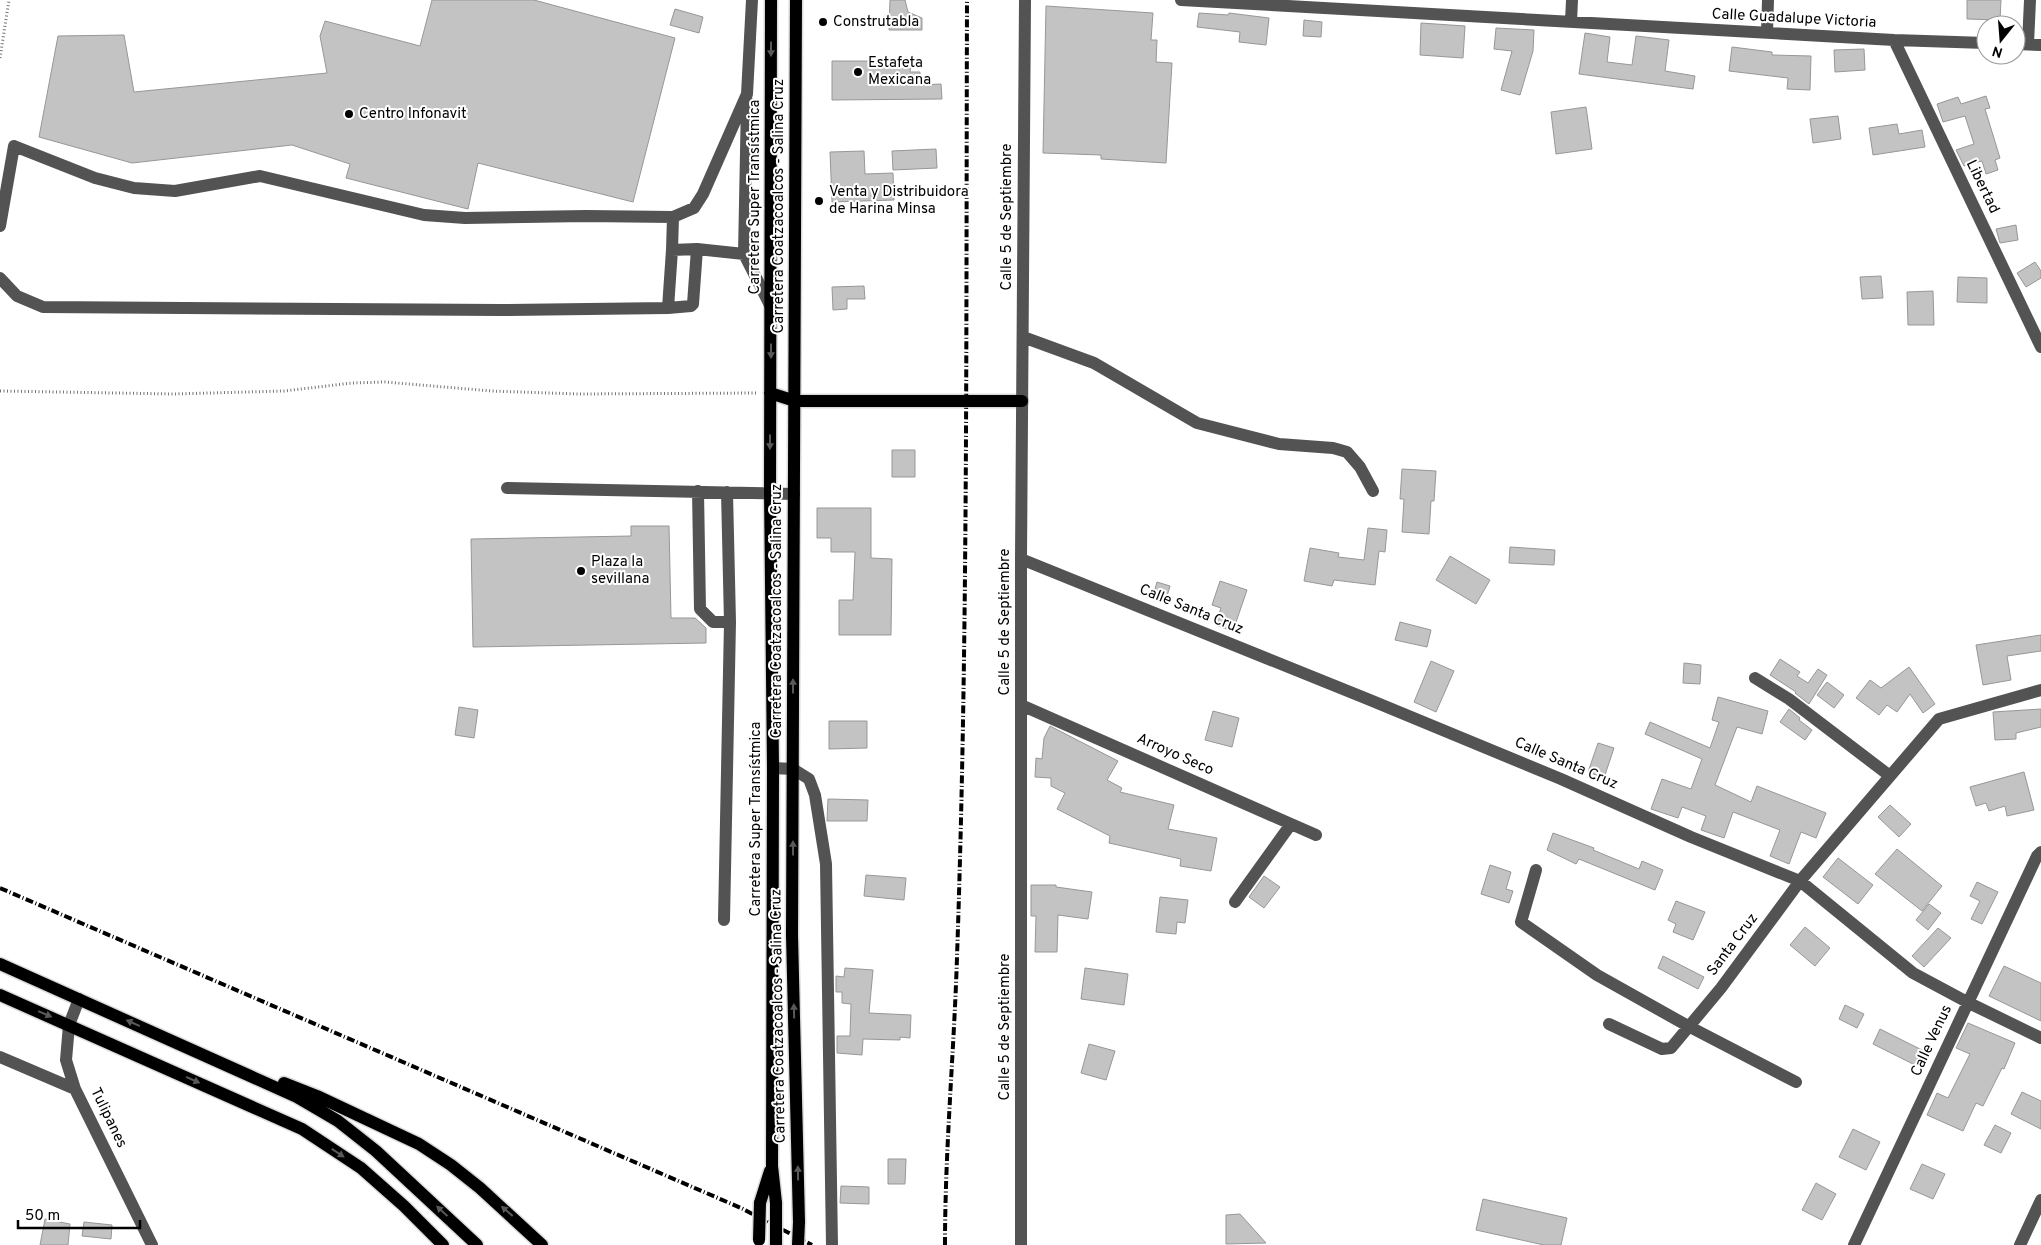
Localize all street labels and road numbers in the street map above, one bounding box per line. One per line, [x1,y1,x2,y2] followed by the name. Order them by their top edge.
[1711,5,1877,33] street label: Calle Guadalupe Victoria
[770,79,789,333] street label: Carretera Coatzacoalcos - Salina Cruz
[746,100,765,294] street label: Carretera Super Transístmica
[998,143,1017,291] street label: Calle 5 de Septiembre
[1961,157,2003,217] street label: Libertad
[768,484,787,738] street label: Carretera Coatzacoalcos - Salina Cruz
[996,548,1015,696] street label: Calle 5 de Septiembre
[1136,580,1246,640] street label: Calle Santa Cruz
[747,722,766,916] street label: Carretera Super Transístmica
[1133,730,1217,780] street label: Arroyo Seco
[1511,734,1621,794] street label: Calle Santa Cruz
[767,888,791,1144] street label: Carretera Coatzacoalcos - Salina Cruz
[1703,910,1763,980] street label: Santa Cruz
[996,953,1015,1101] street label: Calle 5 de Septiembre
[1907,1002,1957,1080] street label: Calle Venus
[85,1085,131,1151] street label: Tulipanes

